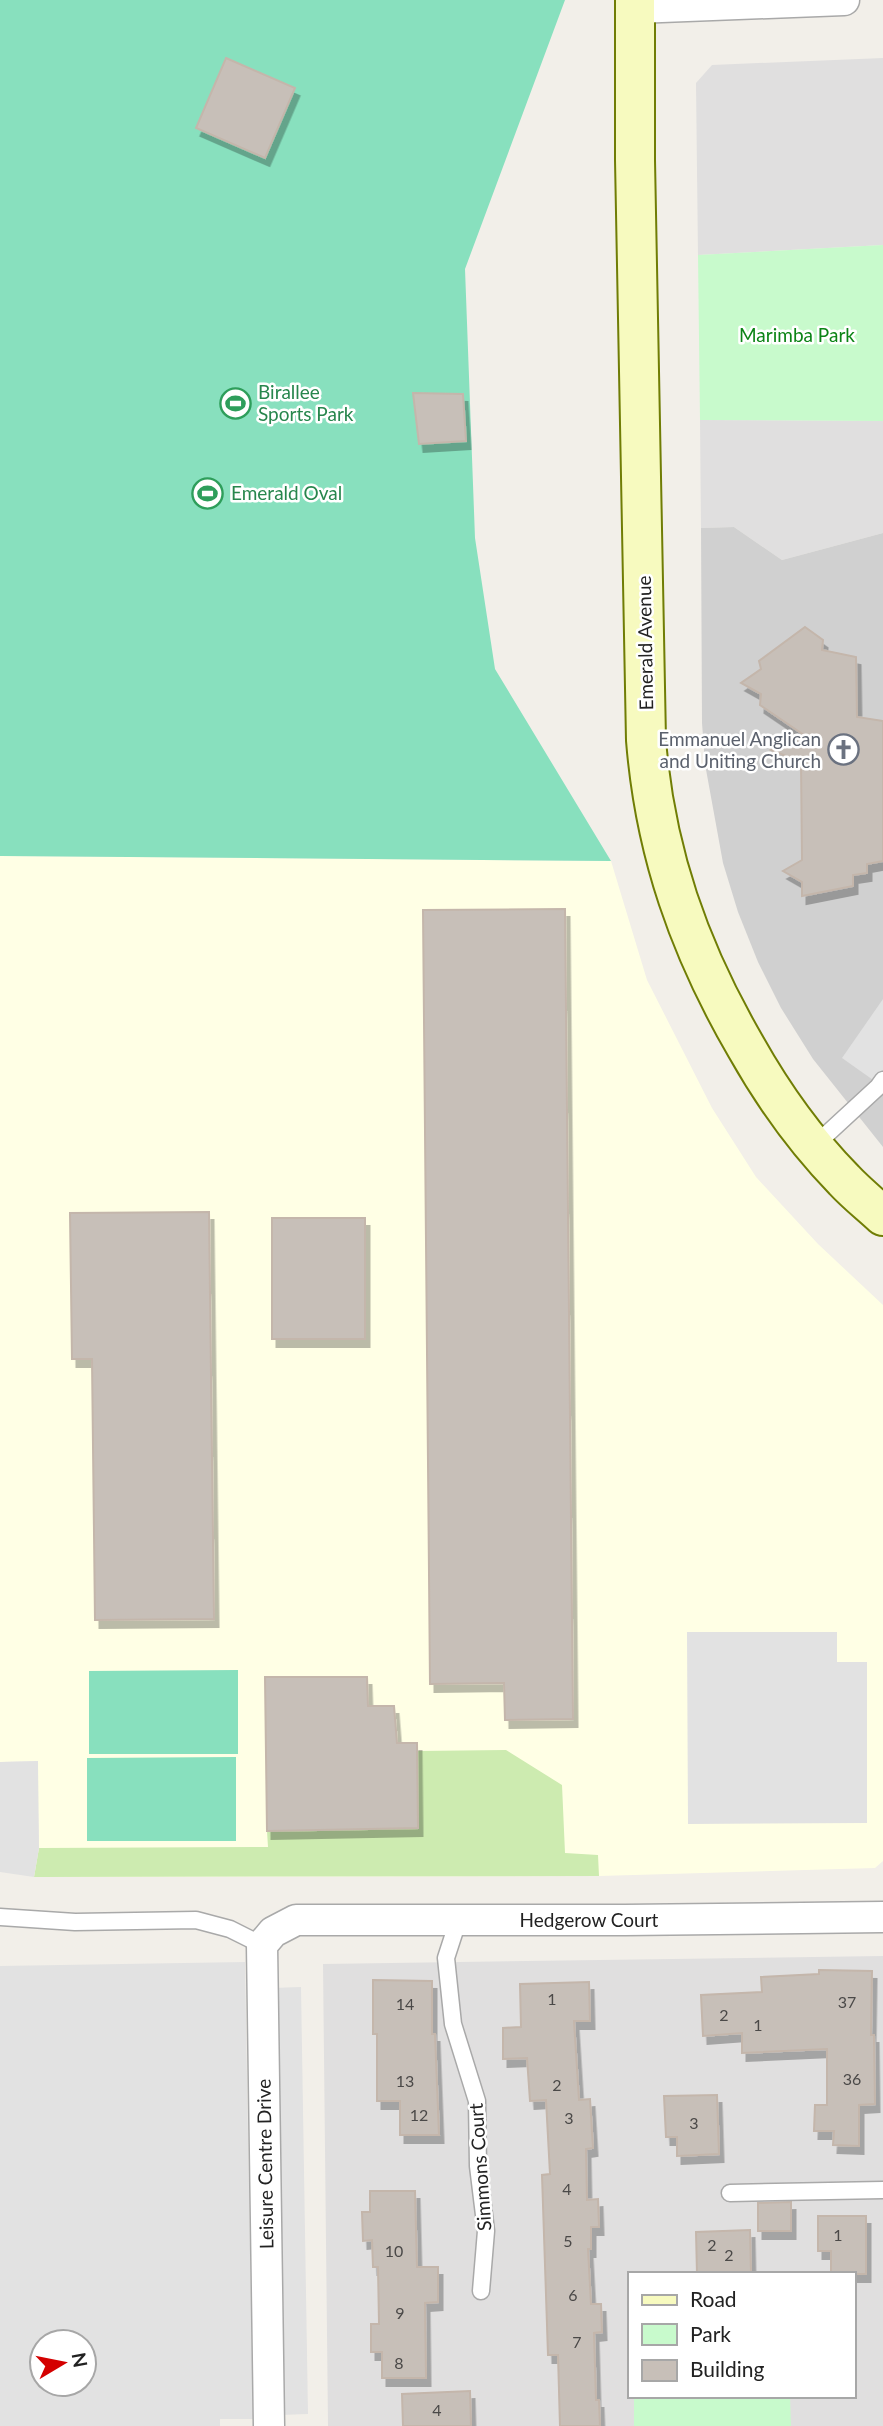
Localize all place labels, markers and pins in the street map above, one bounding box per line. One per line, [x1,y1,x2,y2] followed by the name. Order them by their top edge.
[258,380,354,425] place label: Birallee Sports Park
[218,386,252,420] sports icon: Birallee Sports Park
[191,476,225,510] sports icon: Emerald Oval
[231,481,342,504] place label: Emerald Oval
[658,727,821,772] place label: Emmanuel Anglican and Uniting Church
[827,733,861,767] church icon: Emmanuel Anglican and Uniting Church

